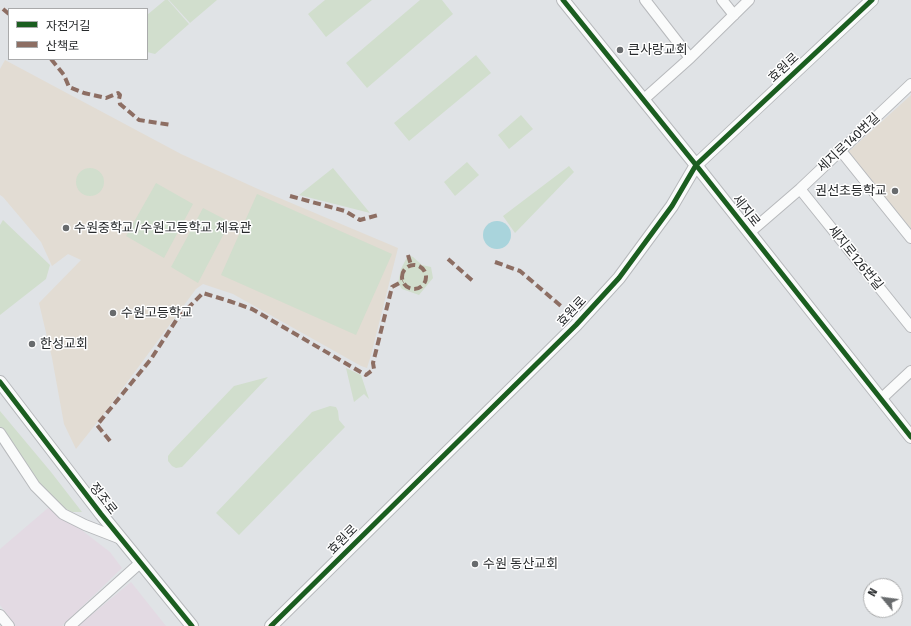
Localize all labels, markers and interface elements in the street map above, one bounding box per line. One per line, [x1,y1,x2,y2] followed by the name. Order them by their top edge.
[8,8,148,60] legend
[46,19,90,33] text: 자전거길
[46,39,79,53] text: 산책로
[628,42,688,58] place label: 큰사랑교회
[615,45,625,55] marker: 큰사랑교회
[766,50,802,86] street label: 효원로
[815,110,883,176] street label: 세지로140번길
[815,183,887,199] place label: 권선초등학교
[890,186,900,196] marker: 권선초등학교
[729,192,763,230] street label: 세지로
[74,220,252,236] place label: 수원중학교/수원고등학교 체육관
[824,222,886,294] street label: 세지로126번길
[61,223,71,233] marker: 수원중학교/수원고등학교 체육관
[554,294,590,330] street label: 효원로
[121,305,193,321] place label: 수원고등학교
[108,308,118,318] marker: 수원고등학교
[40,336,88,352] place label: 한성교회
[27,339,37,349] marker: 한성교회
[86,480,120,518] street label: 정조로
[325,522,361,558] street label: 효원로
[483,556,558,572] place label: 수원 동산교회
[470,559,480,569] marker: 수원 동산교회
[863,578,903,618] north arrow
[865,586,880,599] text: N

